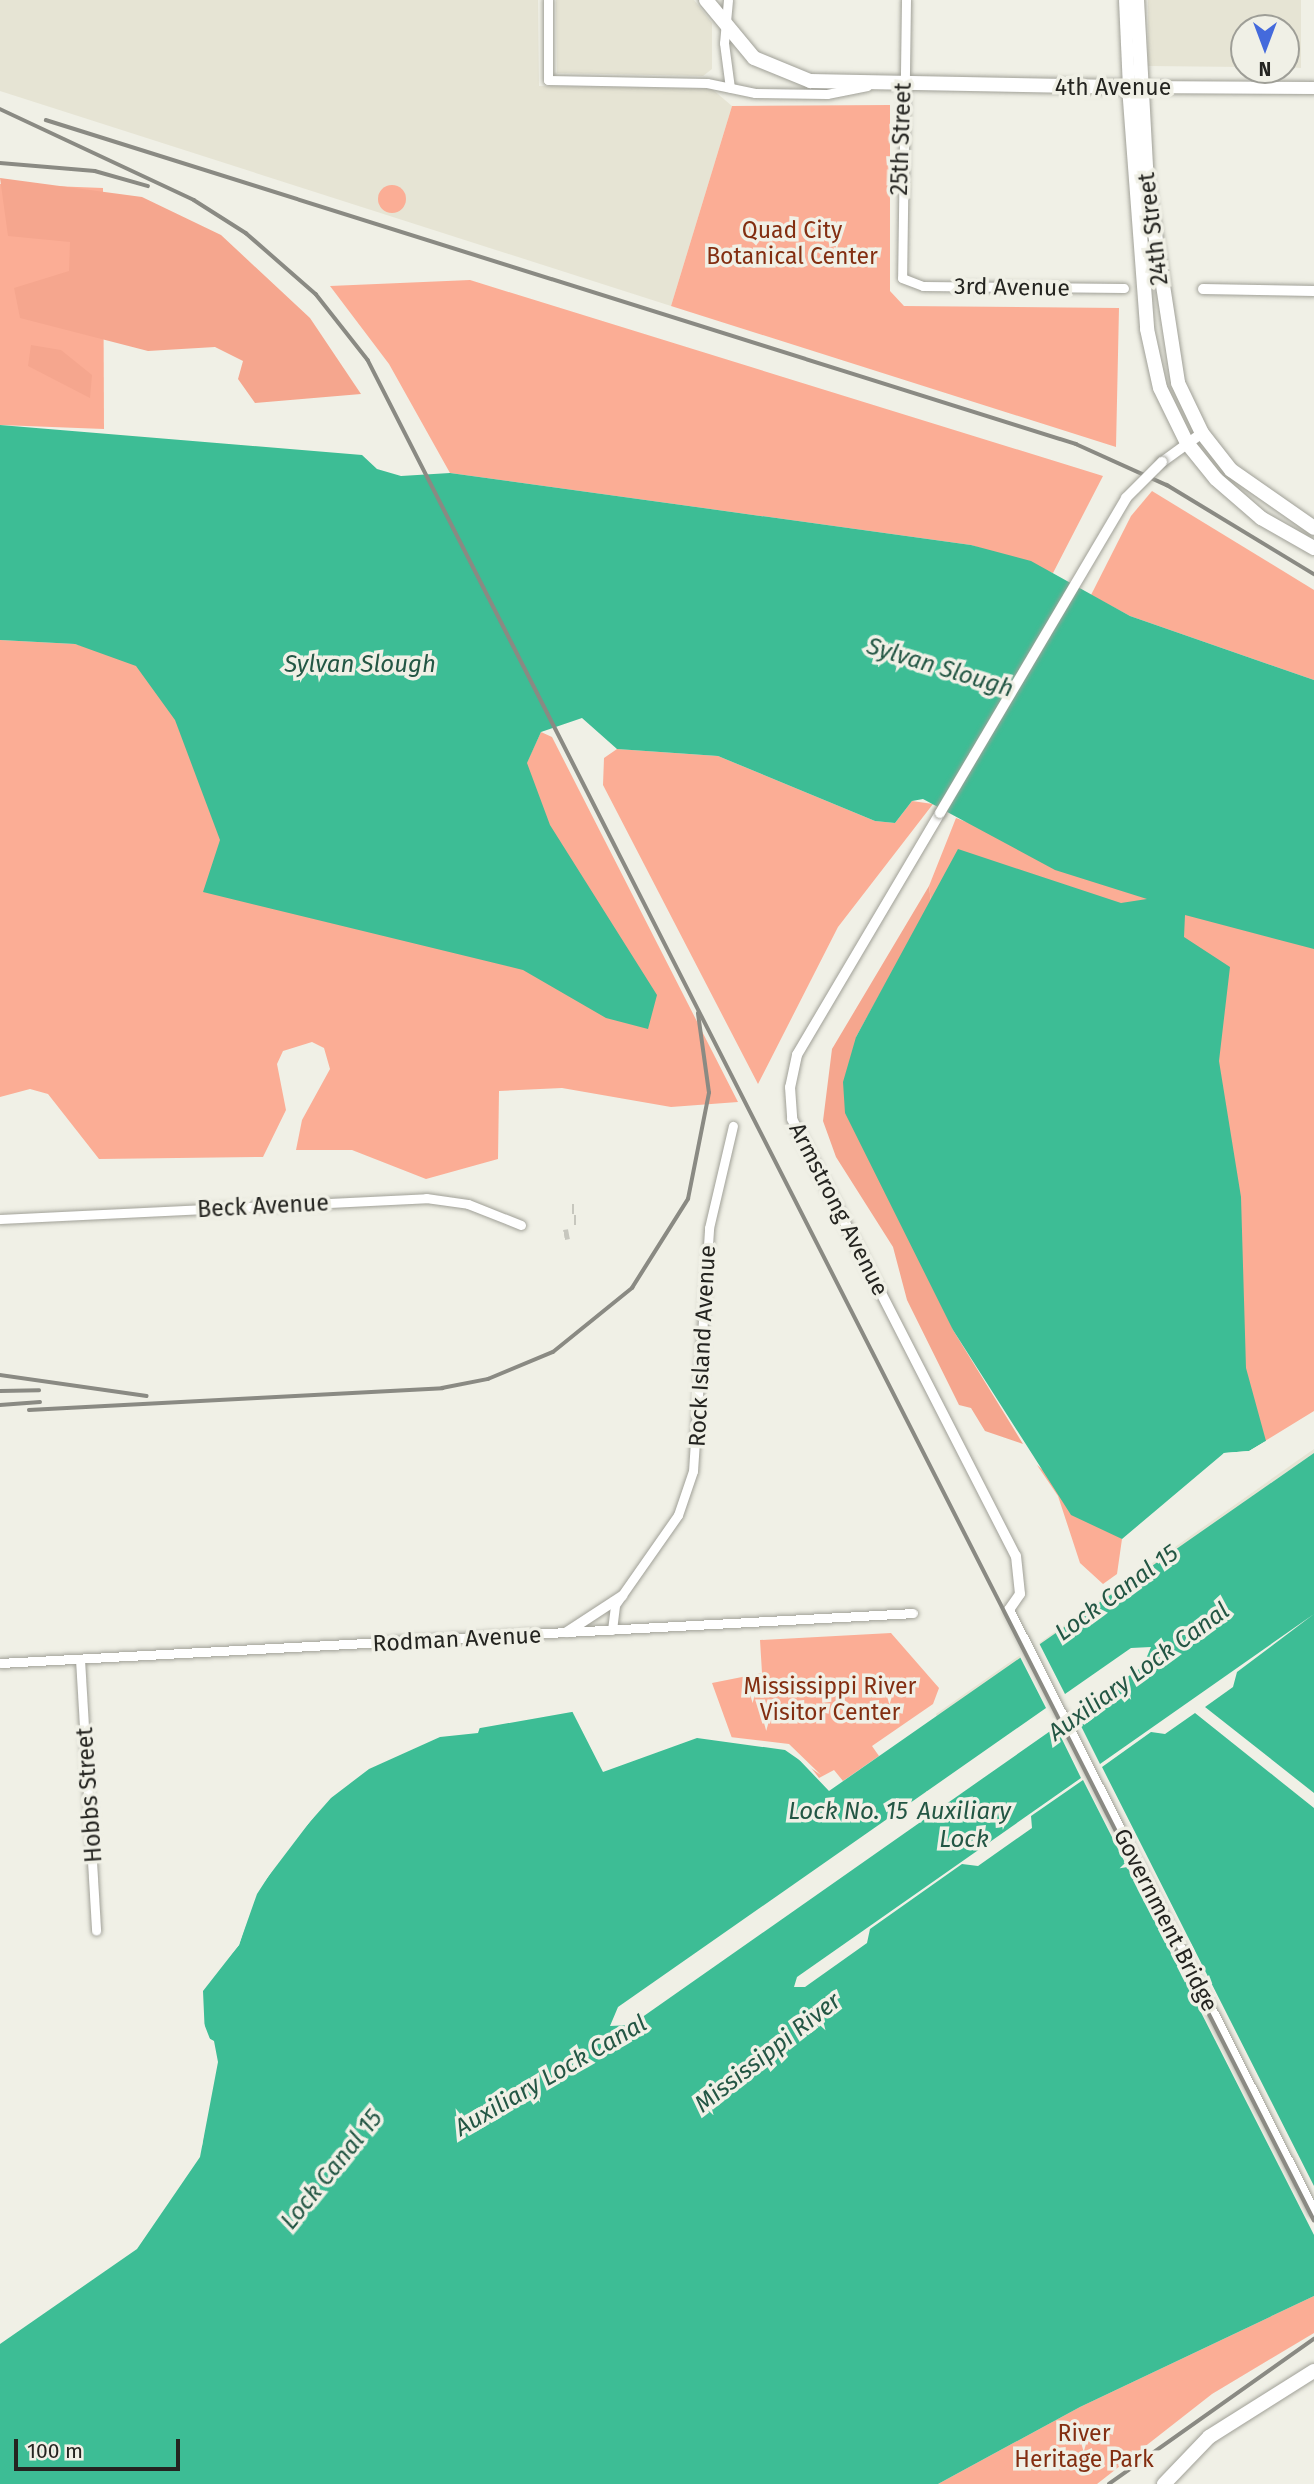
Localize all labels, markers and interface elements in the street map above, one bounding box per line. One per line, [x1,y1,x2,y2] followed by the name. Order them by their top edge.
[1230,14,1300,84] north arrow
[1259,57,1271,80] text: N
[1055,73,1171,101] street label: 4th Avenue
[885,82,917,196] street label: 25th Street
[1132,171,1174,287] street label: 24th Street
[706,216,878,270] park label: Quad City Botanical Center
[954,272,1070,302] street label: 3rd Avenue
[863,632,1017,704] water label: Sylvan Slough
[284,651,436,679] water label: Sylvan Slough
[784,1118,894,1300] street label: Armstrong Avenue
[197,1189,329,1223] street label: Beck Avenue
[683,1244,721,1448] street label: Rock Island Avenue
[1050,1539,1184,1647] water label: Lock Canal 15
[1043,1597,1235,1747] water label: Auxiliary Lock Canal
[372,1621,542,1657] street label: Rodman Avenue
[744,1672,916,1726] park label: Mississippi River Visitor Center
[71,1726,107,1864] street label: Hobbs Street
[788,1798,908,1826] water label: Lock No. 15
[917,1798,1011,1854] water label: Auxiliary Lock
[1108,1824,1224,2016] street label: Government Bridge
[689,1987,847,2119] water label: Mississippi River
[450,2009,652,2143] water label: Auxiliary Lock Canal
[275,2105,389,2235] water label: Lock Canal 15
[1014,2419,1154,2473] park label: River Heritage Park
[18,2424,184,2468] scale bar
[27,2438,83,2464] text: 100 m

